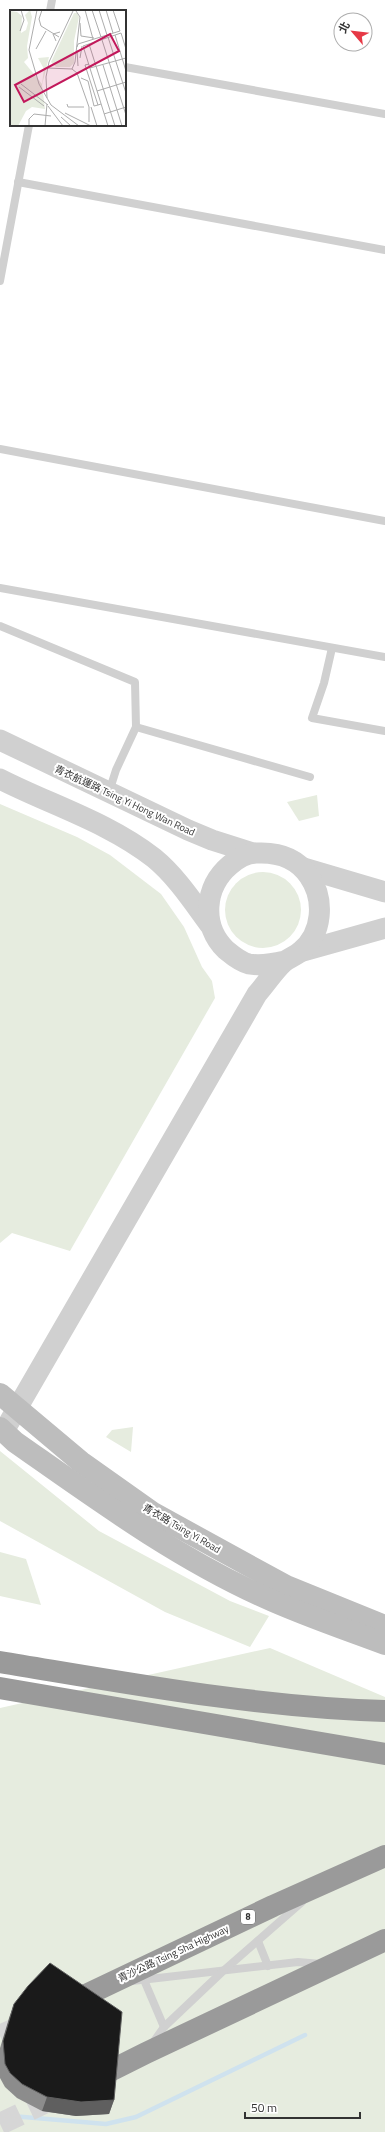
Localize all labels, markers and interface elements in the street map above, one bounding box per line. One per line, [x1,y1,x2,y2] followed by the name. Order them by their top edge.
[10,10,126,126] inset map
[333,12,373,52] north arrow
[335,19,354,36] text: 北
[52,761,198,840] street label: 青衣航運路 Tsing Yi Hong Wan Road
[140,1500,223,1557] street label: 青衣路 Tsing Yi Road
[241,1910,255,1924] road number: 8
[115,1921,231,1986] street label: 青沙公路 Tsing Sha Highway
[245,2094,360,2120] scale bar
[251,2098,277,2117] text: 50 m

